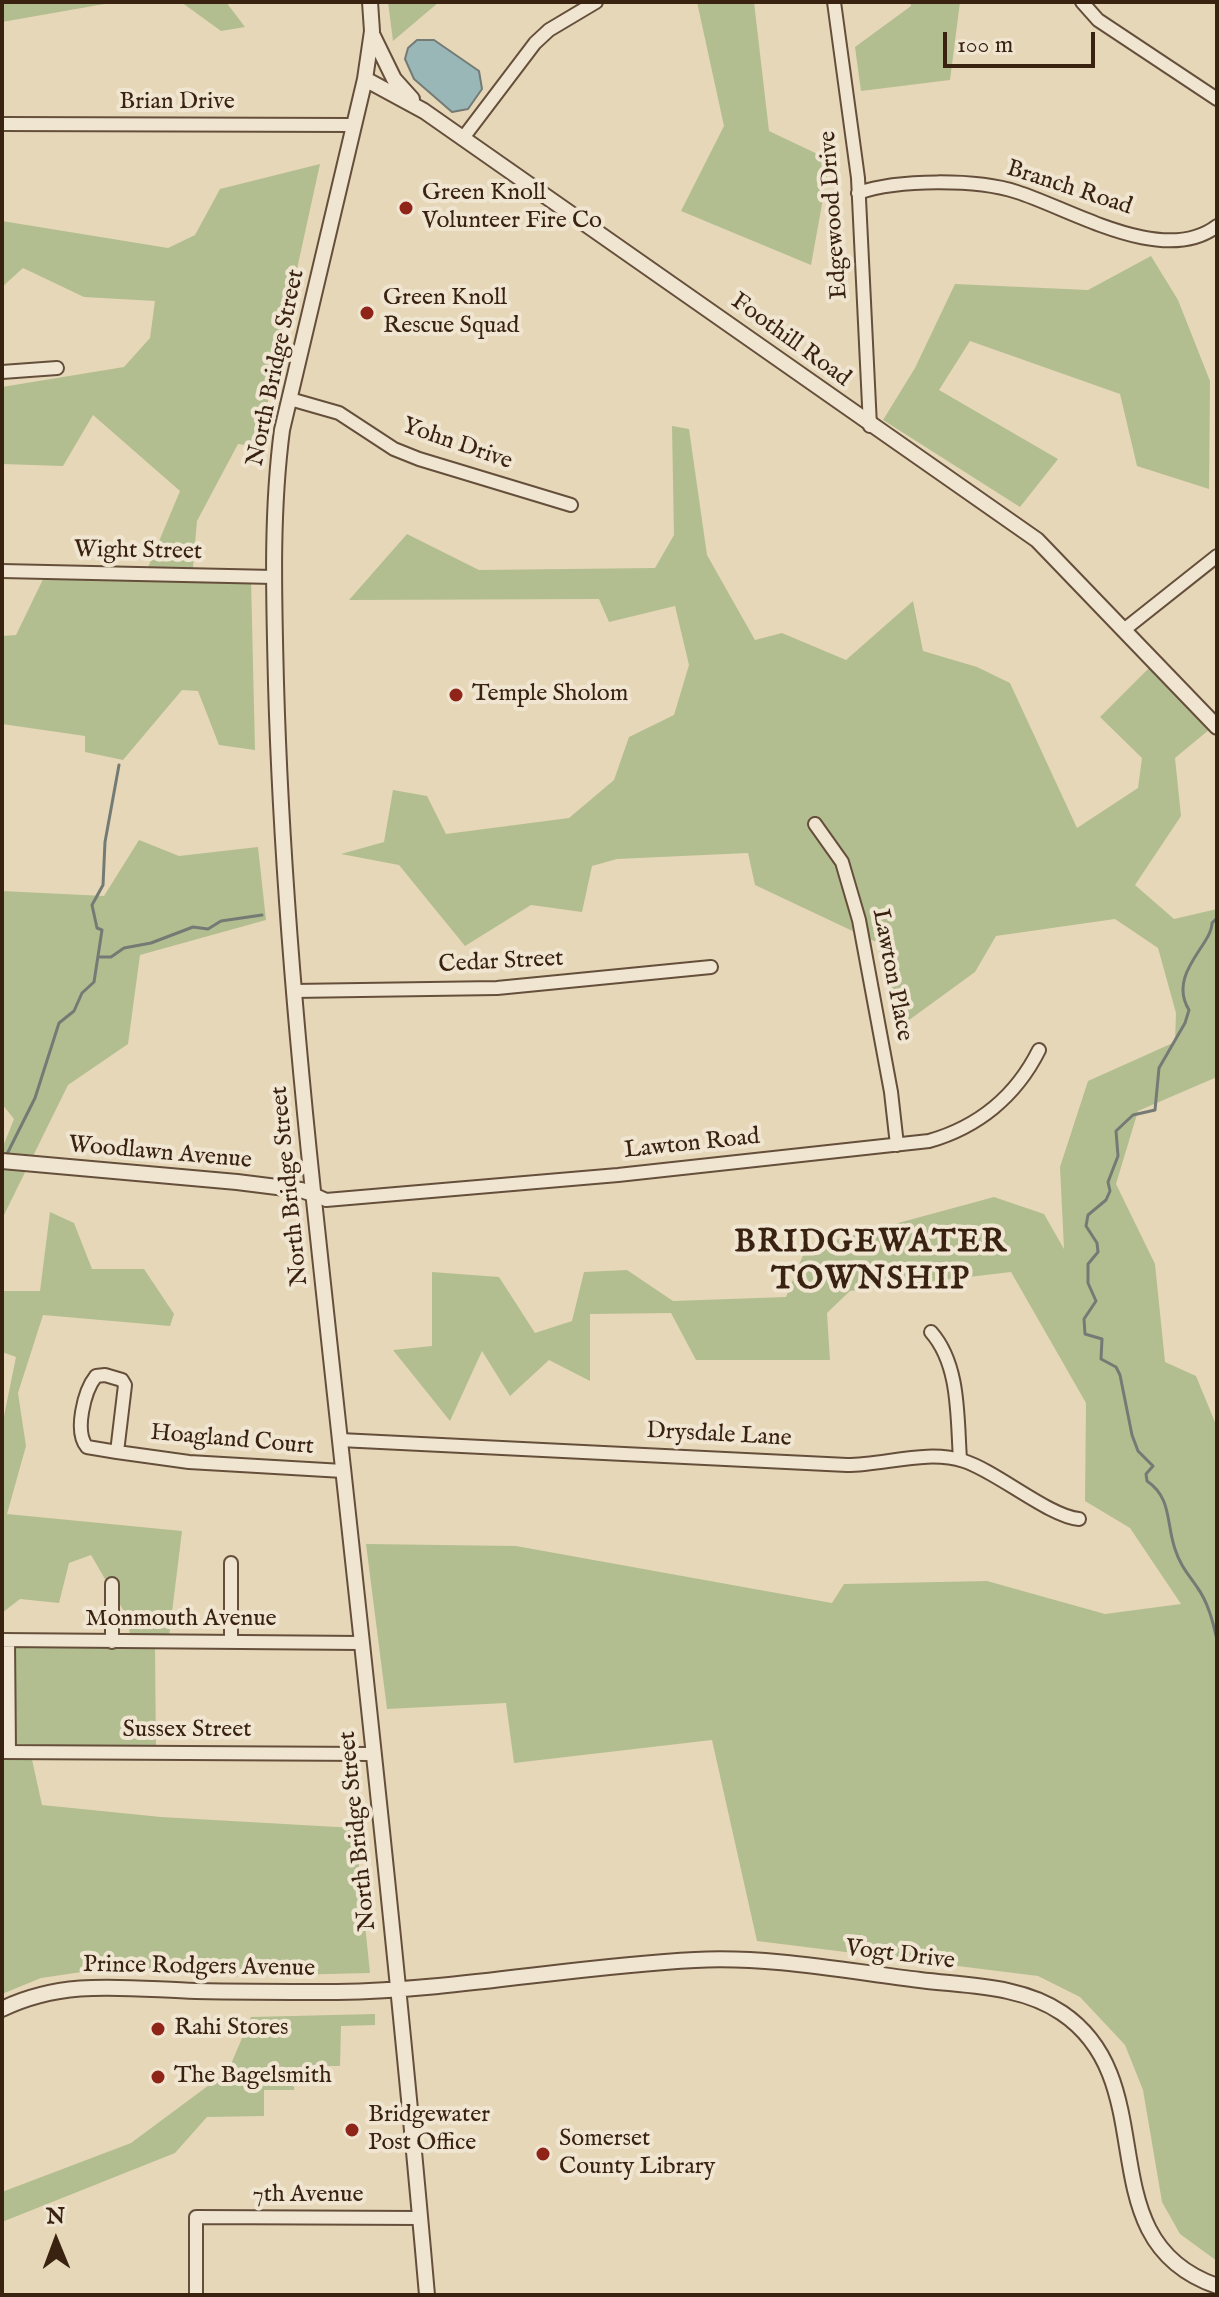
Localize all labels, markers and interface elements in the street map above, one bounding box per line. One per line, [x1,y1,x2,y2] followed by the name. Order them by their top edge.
[947,16,1099,66] scale bar
[957,30,1013,61] text: 100 m
[119,89,235,117] street label: Brian Drive
[815,130,855,300] street label: Edgewood Drive
[1003,155,1135,223] street label: Branch Road
[422,180,602,236] place label: Green Knoll Volunteer Fire Co
[397,199,415,217] marker: Green Knoll Volunteer Fire Co
[242,267,312,469] street label: North Bridge Street
[383,285,519,341] place label: Green Knoll Rescue Squad
[725,288,855,394] street label: Foothill Road
[358,304,376,322] marker: Green Knoll Rescue Squad
[398,413,516,477] street label: Yohn Drive
[74,536,202,568] street label: Wight Street
[472,681,628,709] place label: Temple Sholom
[447,686,465,704] marker: Temple Sholom
[864,906,918,1044] street label: Lawton Place
[438,945,564,981] street label: Cedar Street
[266,1085,316,1287] street label: North Bridge Street
[623,1124,761,1166] street label: Lawton Road
[67,1132,253,1176] street label: Woodlawn Avenue
[734,1225,1008,1300] district label: BRIDGEWATER TOWNSHIP
[646,1418,792,1454] street label: Drysdale Lane
[149,1420,315,1462] street label: Hoagland Court
[85,1606,277,1634] street label: Monmouth Avenue
[122,1717,252,1745] street label: Sussex Street
[334,1730,384,1932] street label: North Bridge Street
[844,1935,956,1977] street label: Vogt Drive
[83,1952,315,1984] street label: Prince Rodgers Avenue
[174,2015,289,2043] place label: Rahi Stores
[149,2020,167,2038] marker: Rahi Stores
[174,2063,332,2091] place label: The Bagelsmith
[149,2068,167,2086] marker: The Bagelsmith
[368,2102,490,2158] place label: Bridgewater Post Office
[343,2121,361,2139] marker: Bridgewater Post Office
[559,2126,715,2182] place label: Somerset County Library
[534,2145,552,2163] marker: Somerset County Library
[253,2182,363,2210] street label: 7th Avenue
[16,2201,96,2281] north arrow
[46,2203,65,2231] text: N

